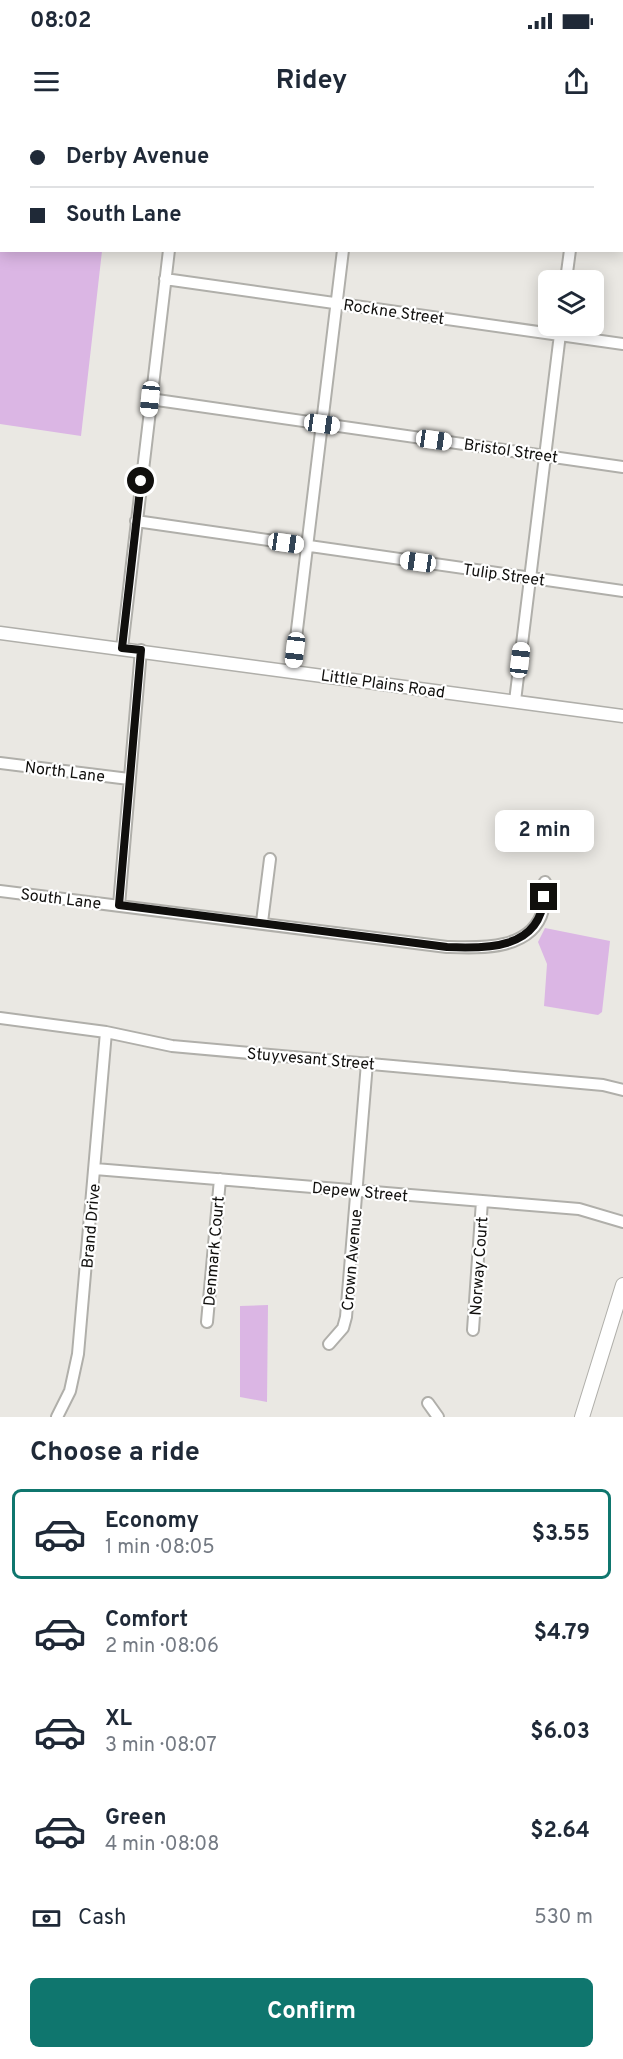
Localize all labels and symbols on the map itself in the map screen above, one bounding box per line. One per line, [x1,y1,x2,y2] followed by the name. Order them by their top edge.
[342,296,445,330] street label: Rockne Street
[139,380,161,418] car
[303,413,341,435] car
[415,429,453,451] car
[462,435,559,468] street label: Bristol Street
[127,467,154,494] route start
[267,532,305,554] car
[399,551,437,573] car
[461,560,546,592] street label: Tulip Street
[284,631,306,669] car
[509,641,531,679] car
[319,666,446,704] street label: Little Plains Road
[24,758,106,788] street label: North Lane
[494,810,594,852] callout: 2 min
[530,883,557,910] route end
[19,885,102,915] street label: South Lane
[246,1044,376,1076] street label: Stuyvesant Street
[311,1179,409,1207] street label: Depew Street
[78,1183,106,1269] street label: Brand Drive
[200,1195,230,1307] street label: Denmark Court
[339,1208,367,1312] street label: Crown Avenue
[467,1216,493,1316] street label: Norway Court

